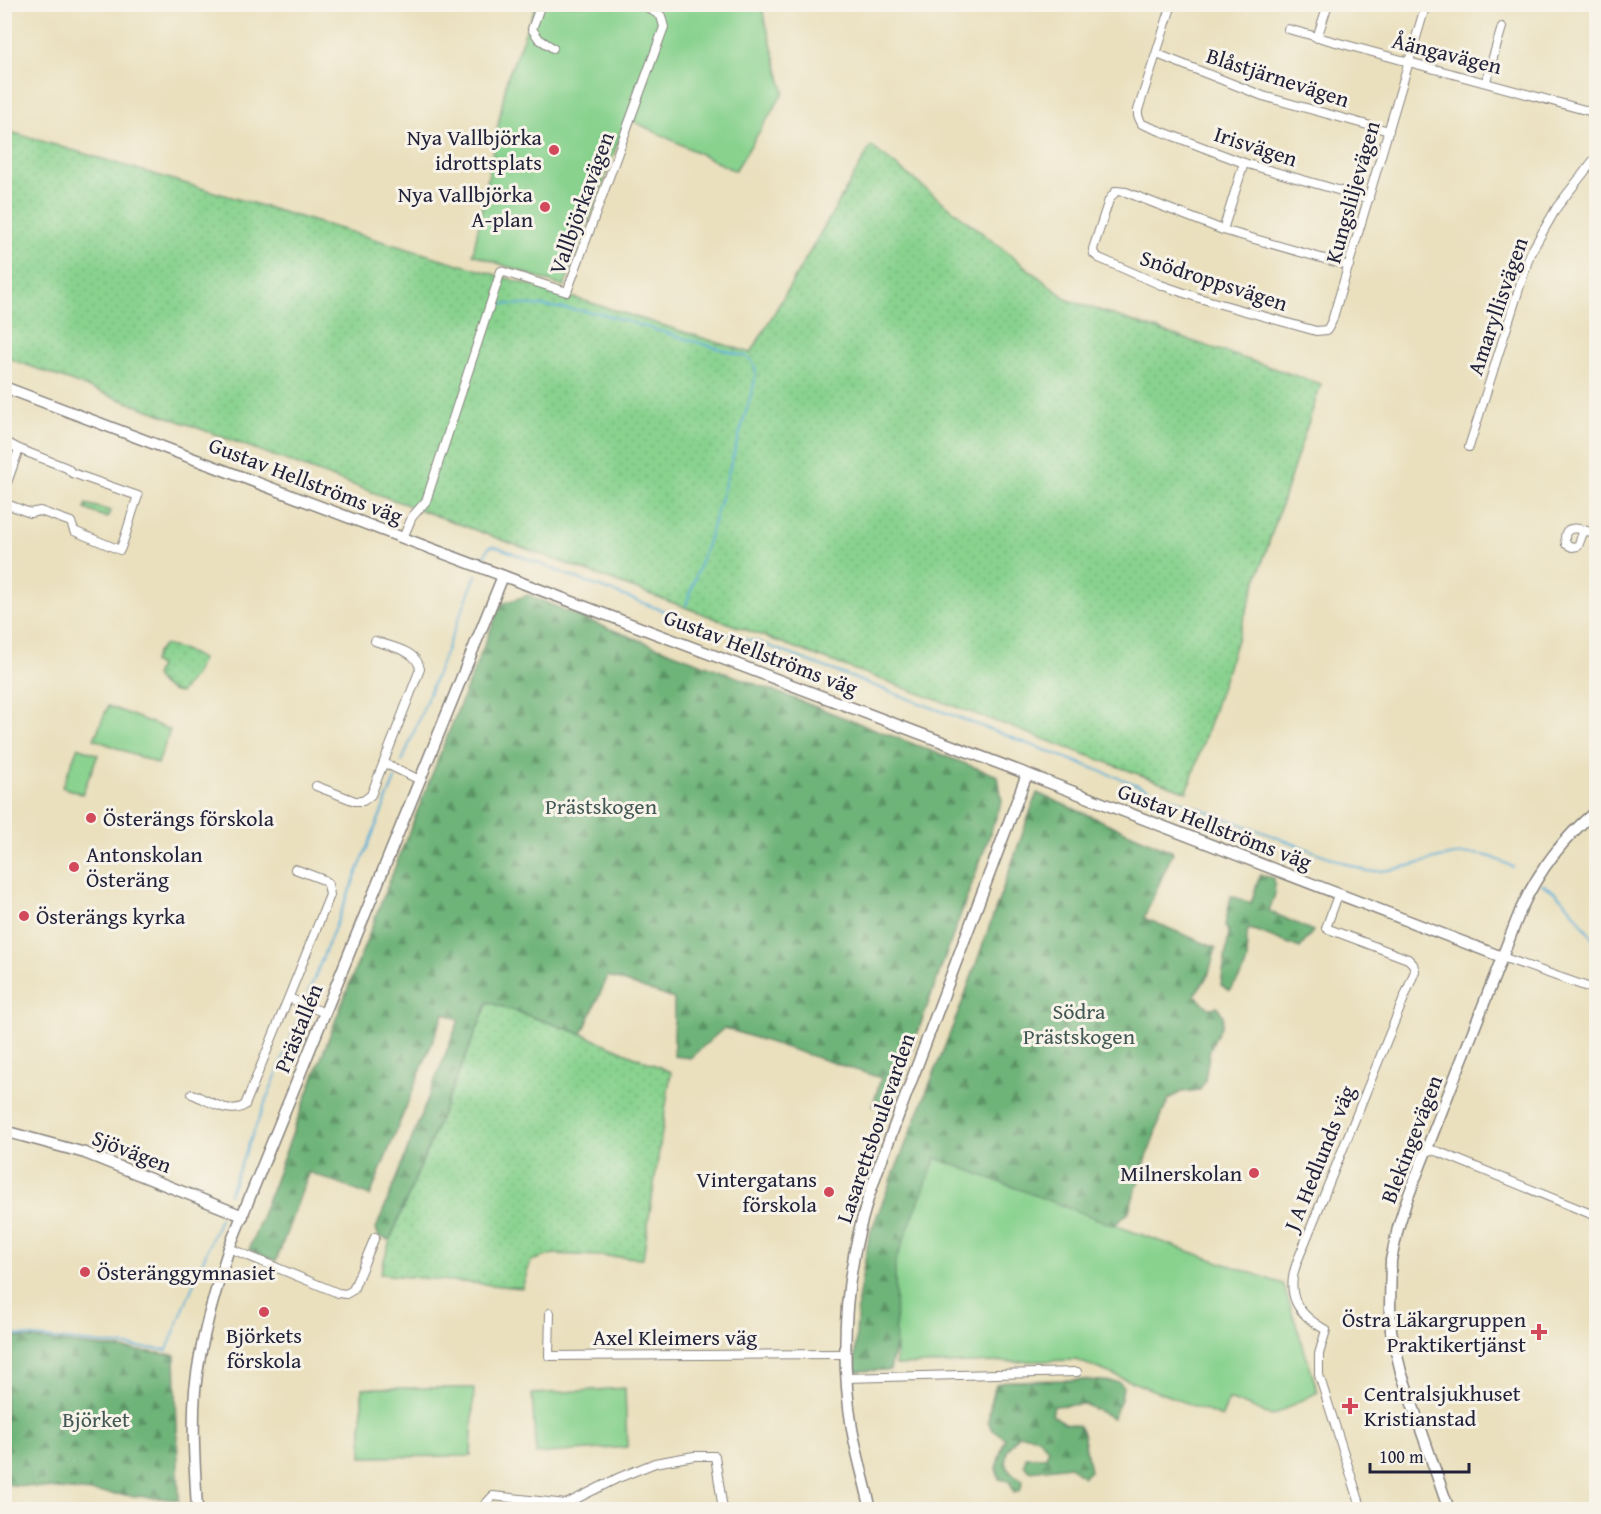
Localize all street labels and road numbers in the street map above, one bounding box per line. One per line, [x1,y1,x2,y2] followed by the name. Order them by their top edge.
[1389,24,1506,82] street label: Åängavägen
[1202,39,1354,115] street label: Blåstjärnevägen
[1316,116,1388,267] street label: Kungsliljevägen
[1210,118,1302,175] street label: Irisvägen
[540,127,622,279] street label: Vallbjörkavägen
[1458,232,1536,379] street label: Amaryllisvägen
[1136,241,1293,319] street label: Snödroppsvägen
[205,428,408,532] street label: Gustav Hellströms väg
[660,600,863,704] street label: Gustav Hellströms väg
[1114,774,1317,878] street label: Gustav Hellströms väg
[266,978,331,1077] street label: Prästallén
[828,1028,923,1227] street label: Lasarettsboulevarden
[1372,1070,1450,1208] street label: Blekingevägen
[1274,1080,1363,1238] street label: J A Hedlunds väg
[88,1121,177,1181] street label: Sjövägen
[593,1321,757,1353] street label: Axel Kleimers väg

